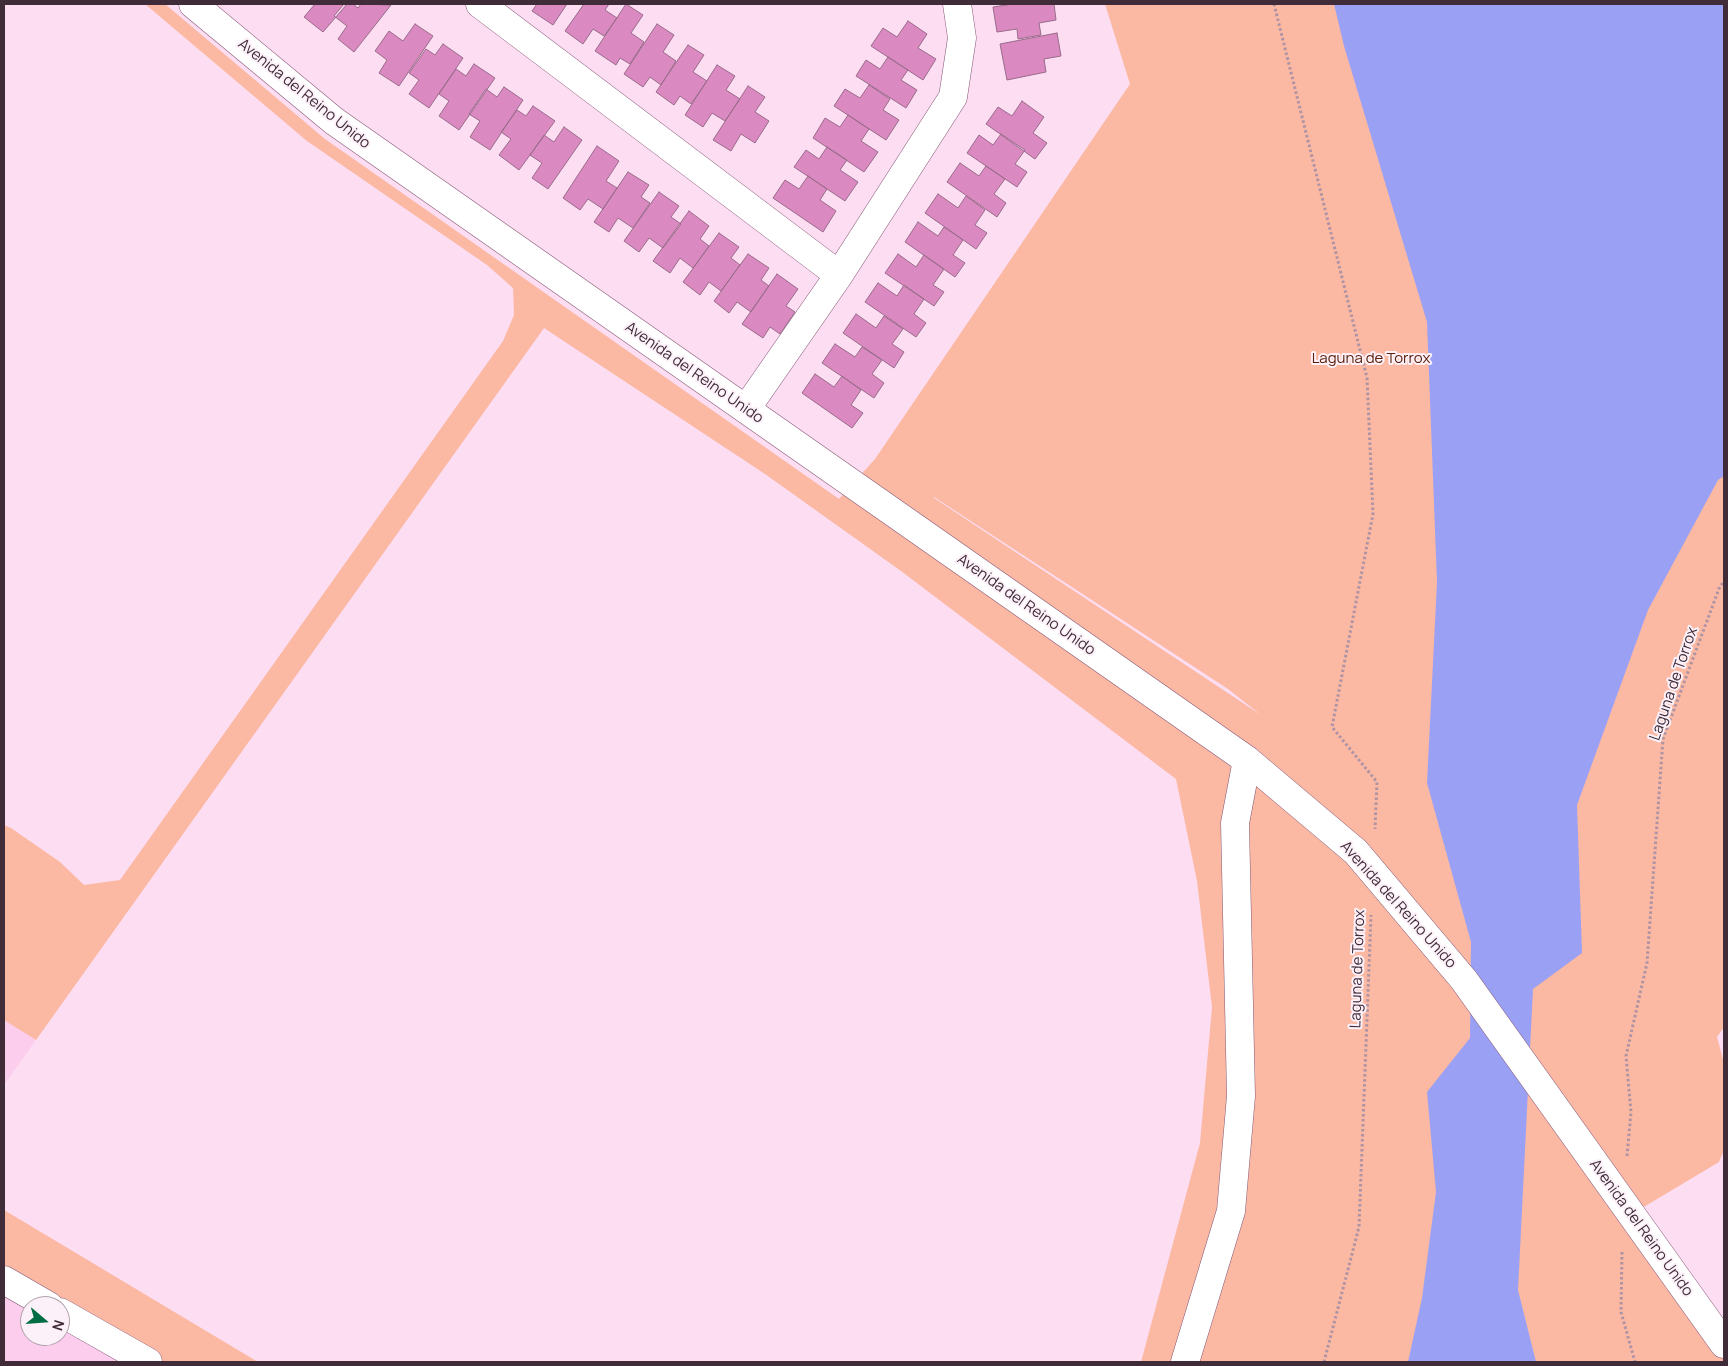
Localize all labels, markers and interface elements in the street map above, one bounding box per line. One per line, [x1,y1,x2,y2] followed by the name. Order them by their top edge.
[234,35,374,153] street label: Avenida del Reino Unido
[621,318,767,428] street label: Avenida del Reino Unido
[1312,350,1430,368] park label: Laguna de Torrox
[953,550,1099,660] street label: Avenida del Reino Unido
[1646,625,1702,743] street label: Laguna de Torrox
[1336,838,1460,972] street label: Avenida del Reino Unido
[1347,909,1369,1029] street label: Laguna de Torrox
[1585,1156,1697,1300] street label: Avenida del Reino Unido
[20,1296,70,1346] north arrow
[48,1318,69,1333] text: N

